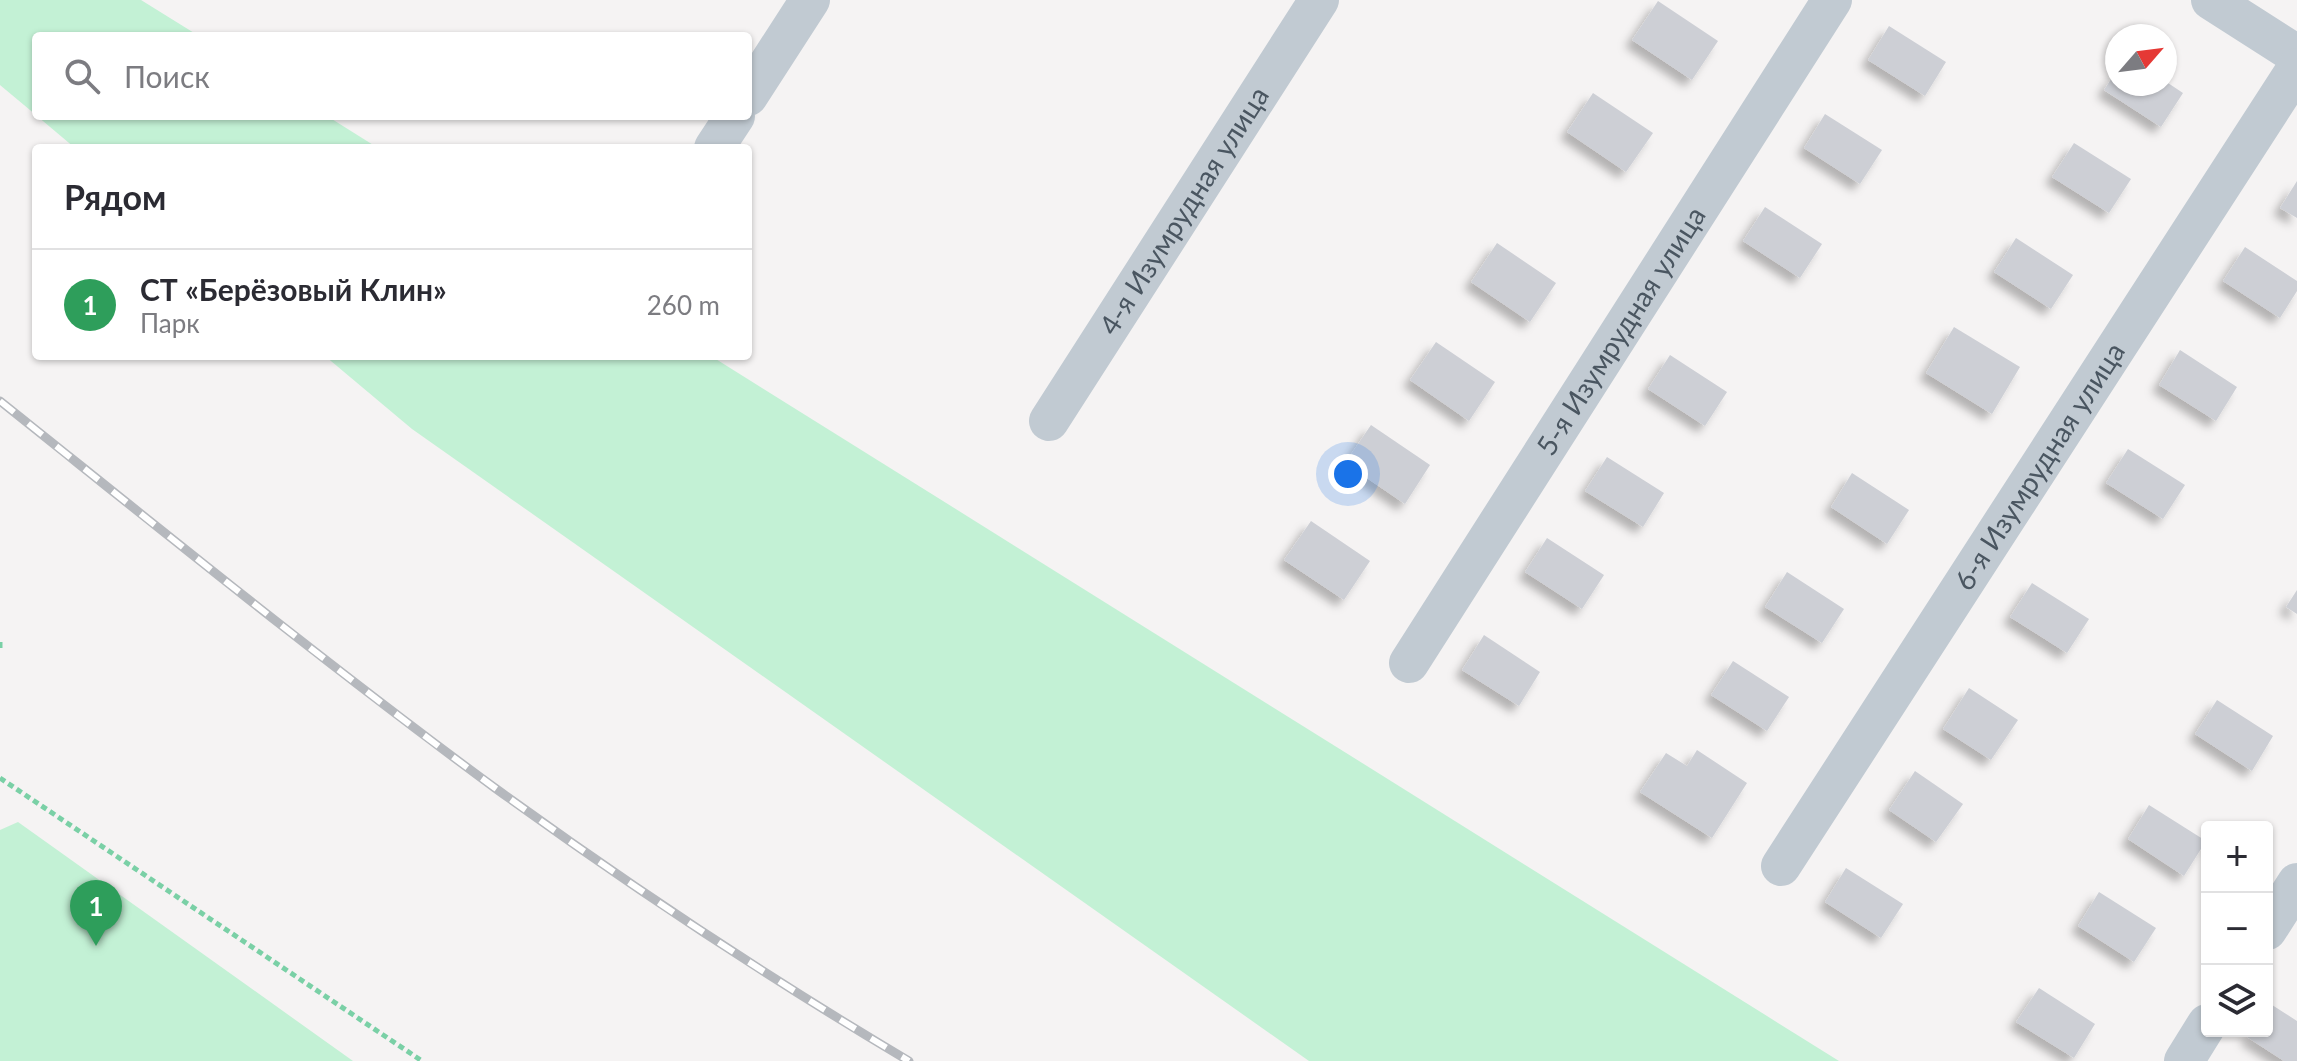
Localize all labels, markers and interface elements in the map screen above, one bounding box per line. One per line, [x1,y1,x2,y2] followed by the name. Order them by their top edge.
[2105,24,2177,96] north arrow
[32,32,752,120] search box
[60,54,104,98] icon: search
[124,58,210,94] text: Поиск
[1091,80,1275,340] street label: 4-я Изумрудная улица
[64,176,166,217] text: Рядом
[1528,200,1712,461] street label: 5-я Изумрудная улица
[140,271,447,307] text: СТ «Берёзовый Клин»
[82,289,98,321] text: 1
[647,289,720,321] text: 260 m
[140,307,200,339] text: Парк
[1946,336,2131,596] street label: 6-я Изумрудная улица
[1328,454,1368,494] your location
[2201,821,2273,1037] map controls
[2201,821,2273,893] button: +
[70,880,122,946] pin: 1
[2201,893,2273,965] button: −
[2201,965,2273,1037] button: layers

